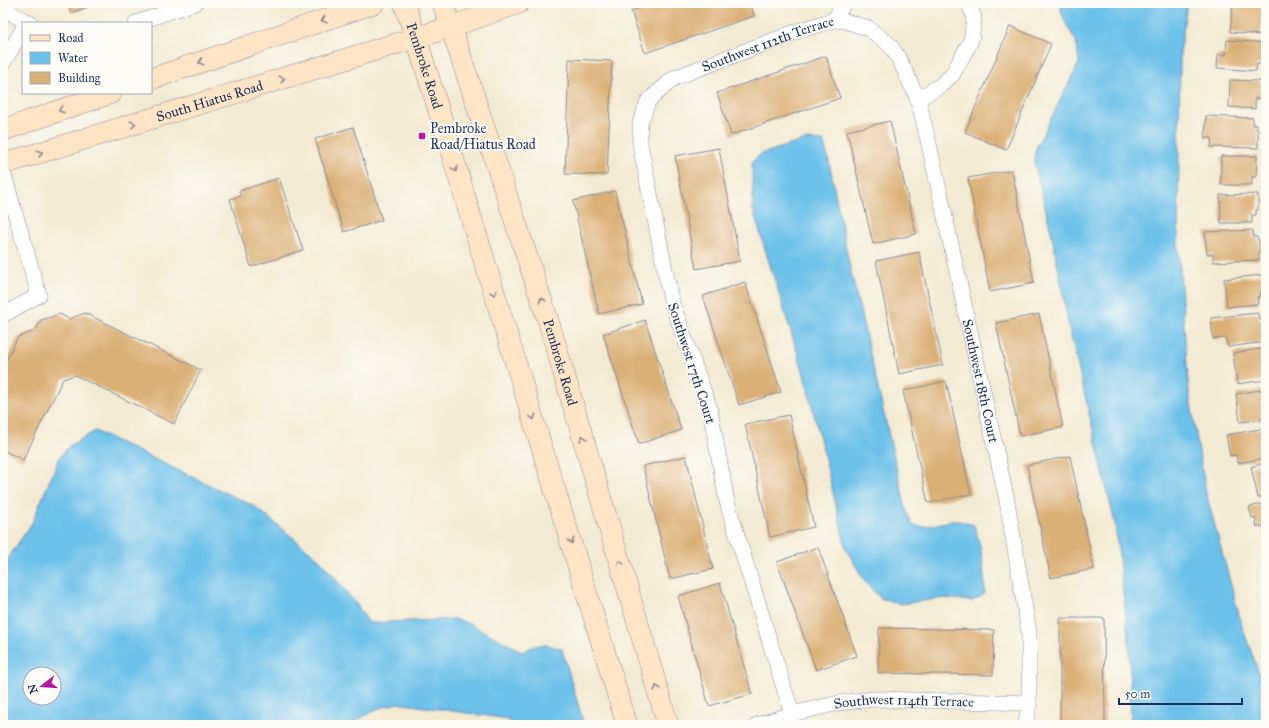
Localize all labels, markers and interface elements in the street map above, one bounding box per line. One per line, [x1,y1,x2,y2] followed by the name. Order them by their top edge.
[699,12,836,76] street label: Southwest 112th Terrace
[321,15,328,24] one-way arrow
[402,21,446,111] street label: Pembroke Road
[22,22,152,94] legend
[58,31,84,45] text: Road
[58,51,88,65] text: Water
[198,57,205,66] one-way arrow
[58,71,101,86] text: Building
[278,75,285,84] one-way arrow
[154,77,265,126] street label: South Hiatus Road
[57,105,64,114] one-way arrow
[129,120,136,129] one-way arrow
[430,120,536,153] place label: Pembroke Road/Hiatus Road
[417,131,427,141] marker: Pembroke Road/Hiatus Road
[37,149,44,158] one-way arrow
[450,165,459,172] one-way arrow
[489,289,498,296] one-way arrow
[538,297,546,304] one-way arrow
[664,300,719,426] street label: Southwest 17th Court
[539,317,581,408] street label: Pembroke Road
[958,317,1002,445] street label: Southwest 18th Court
[528,413,537,420] one-way arrow
[579,435,588,442] one-way arrow
[567,537,575,544] one-way arrow
[616,560,625,567] one-way arrow
[22,666,62,706] north arrow
[1119,680,1242,706] scale bar
[25,682,40,695] text: N
[653,684,662,691] one-way arrow
[1125,687,1150,701] text: 50 m
[832,691,974,713] street label: Southwest 114th Terrace

